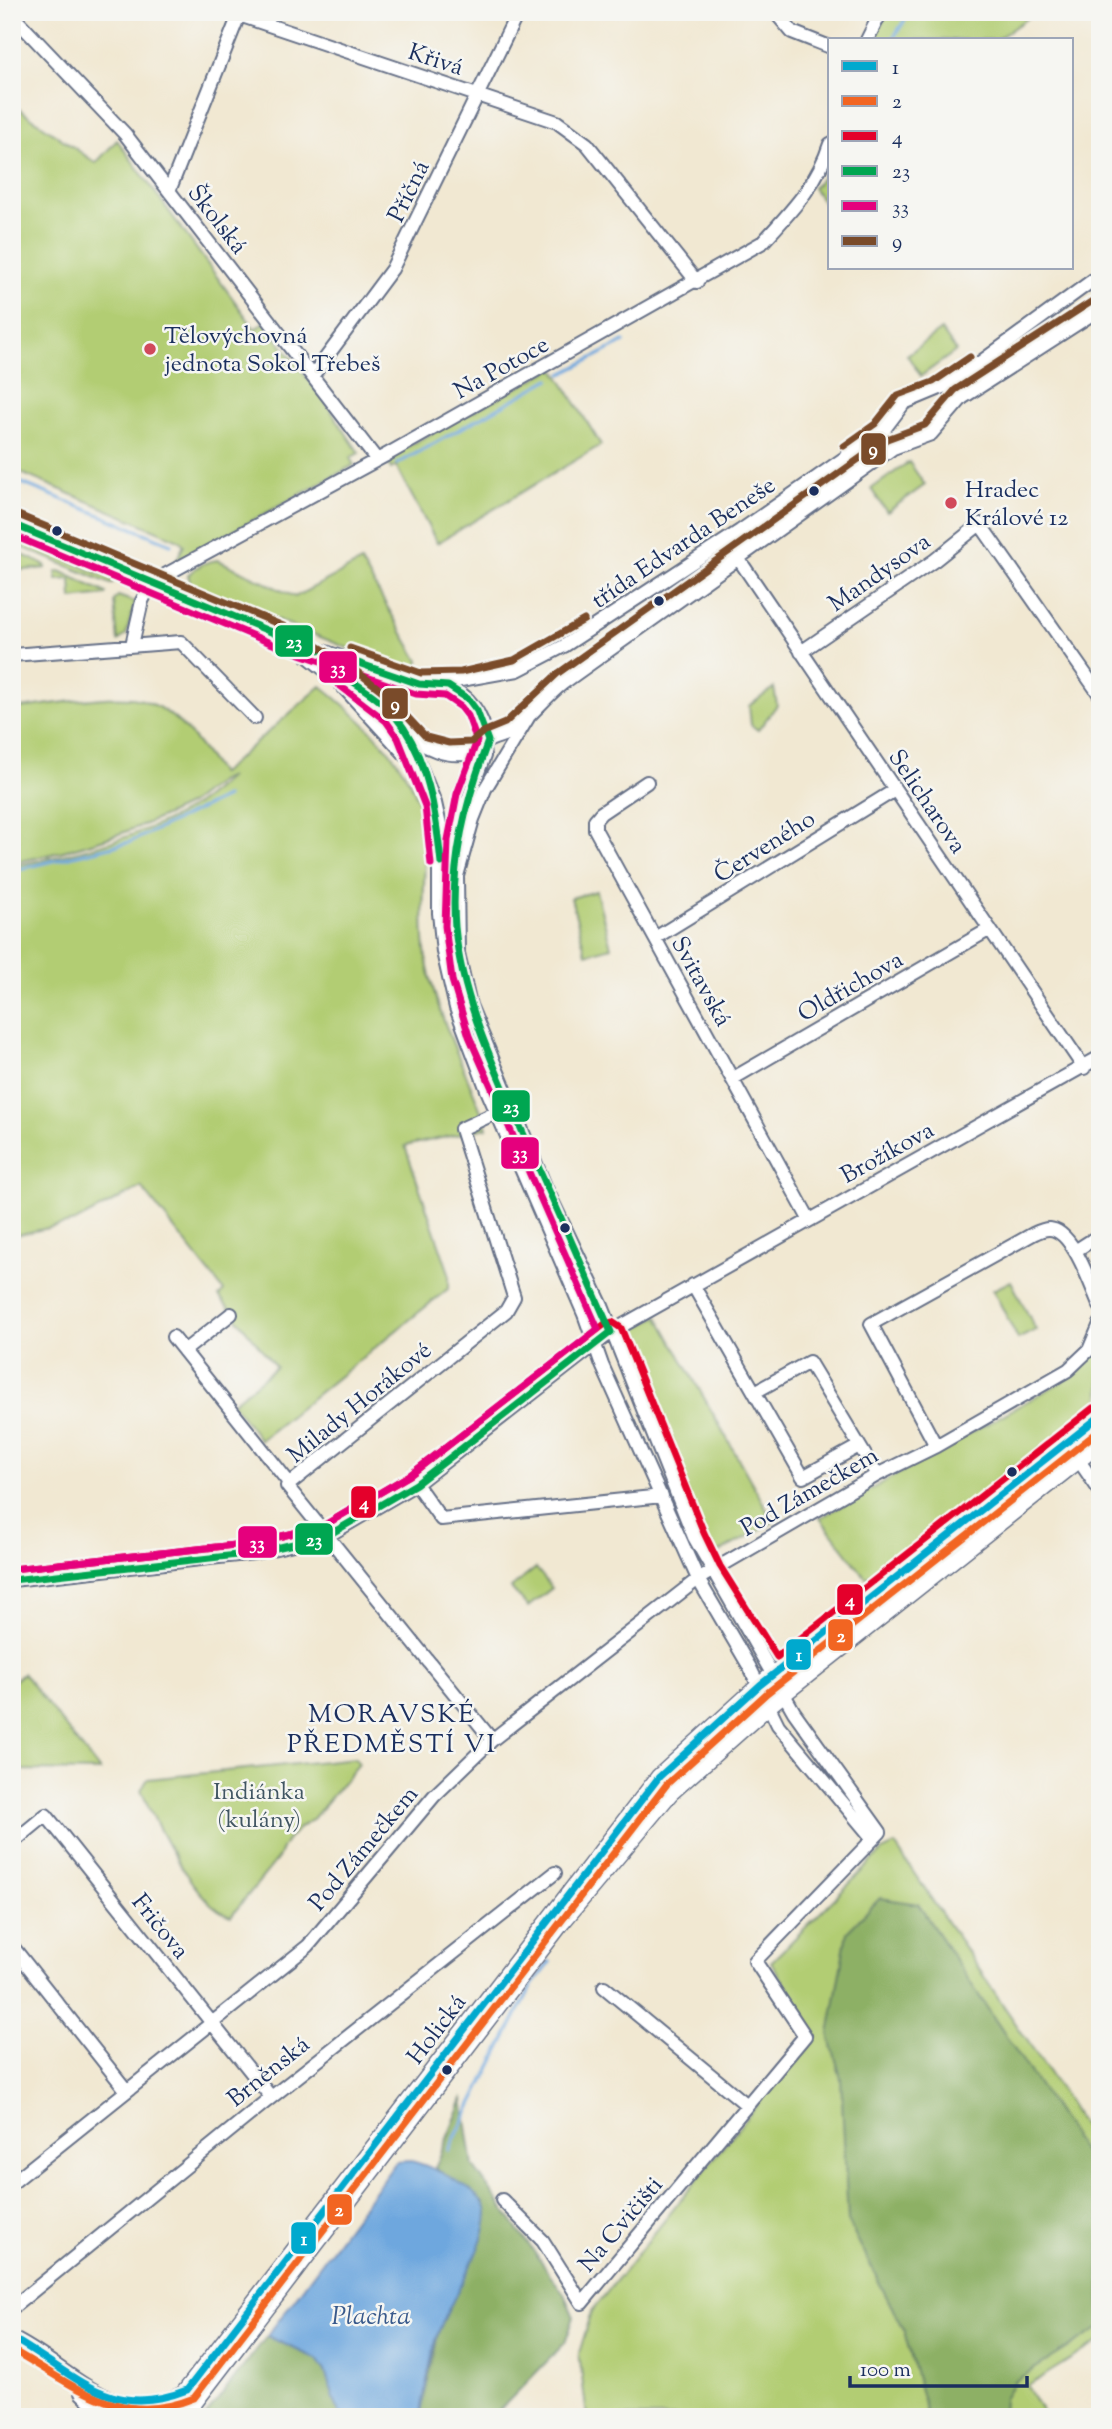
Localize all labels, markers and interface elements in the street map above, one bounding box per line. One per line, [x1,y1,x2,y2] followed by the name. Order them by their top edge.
[403,36,467,86] street label: Křivá
[828,38,1074,270] legend
[892,54,899,84] text: 1
[892,88,902,118] text: 2
[892,124,903,154] text: 4
[380,155,439,229] street label: Příčná
[892,158,910,188] text: 23
[178,178,255,262] street label: Školská
[892,194,909,224] text: 33
[892,228,902,258] text: 9
[164,320,380,382] place label: Tělovýchovná jednota Sokol Třebeš
[448,329,556,409] street label: Na Potoce
[142,341,158,357] marker: Tělovýchovná jednota Sokol Třebeš
[860,432,887,466] line badge: 9
[868,437,878,464] text: 9
[585,469,783,618] street label: třída Edvarda Beneše
[965,474,1068,536] place label: Hradec Králové 12
[807,484,821,498] unlabelled marker
[943,495,959,511] marker: Hradec Králové 12
[50,524,64,538] unlabelled marker
[822,526,938,621] street label: Mandysova
[652,594,666,608] unlabelled marker
[274,624,314,658] line badge: 23
[286,630,303,657] text: 23
[318,650,358,684] line badge: 33
[330,656,346,683] text: 33
[381,687,409,720] line badge: 9
[390,692,400,719] text: 9
[879,743,974,861] street label: Selicharova
[708,803,822,892] street label: Červeného
[661,931,739,1033] street label: Svitavská
[792,944,910,1032] street label: Oldřichova
[491,1089,531,1123] line badge: 23
[503,1095,520,1122] text: 23
[835,1114,941,1193] street label: Brožíkova
[500,1136,540,1170] line badge: 33
[512,1141,528,1168] text: 33
[558,1221,572,1235] unlabelled marker
[281,1335,440,1472] street label: Milady Horákové
[735,1439,885,1546] street label: Pod Zámečkem
[1005,1465,1019,1479] unlabelled marker
[350,1485,377,1519] line badge: 4
[358,1491,369,1518] text: 4
[294,1522,334,1556] line badge: 23
[237,1525,278,1559] line badge: 33
[306,1528,323,1555] text: 23
[249,1531,265,1558] text: 33
[836,1583,864,1616] line badge: 4
[844,1588,855,1615] text: 4
[827,1618,854,1652] line badge: 2
[837,1624,846,1651] text: 2
[785,1638,812,1671] line badge: 1
[796,1643,803,1670] text: 1
[287,1697,497,1764] district label: MORAVSKÉ PŘEDMĚSTÍ VI
[213,1776,305,1838] park label: Indiánka (kulány)
[302,1779,427,1919] street label: Pod Zámečkem
[122,1887,196,1967] street label: Fričova
[400,1988,475,2072] street label: Holická
[221,2029,318,2116] street label: Brněnská
[440,2063,454,2077] unlabelled marker
[571,2170,672,2280] street label: Na Cvičišti
[326,2193,353,2226] line badge: 2
[335,2198,344,2225] text: 2
[290,2221,317,2255] line badge: 1
[301,2227,308,2254] text: 1
[332,2299,410,2336] water label: Plachta
[850,2345,1026,2389] scale bar
[860,2356,911,2386] text: 100 m

